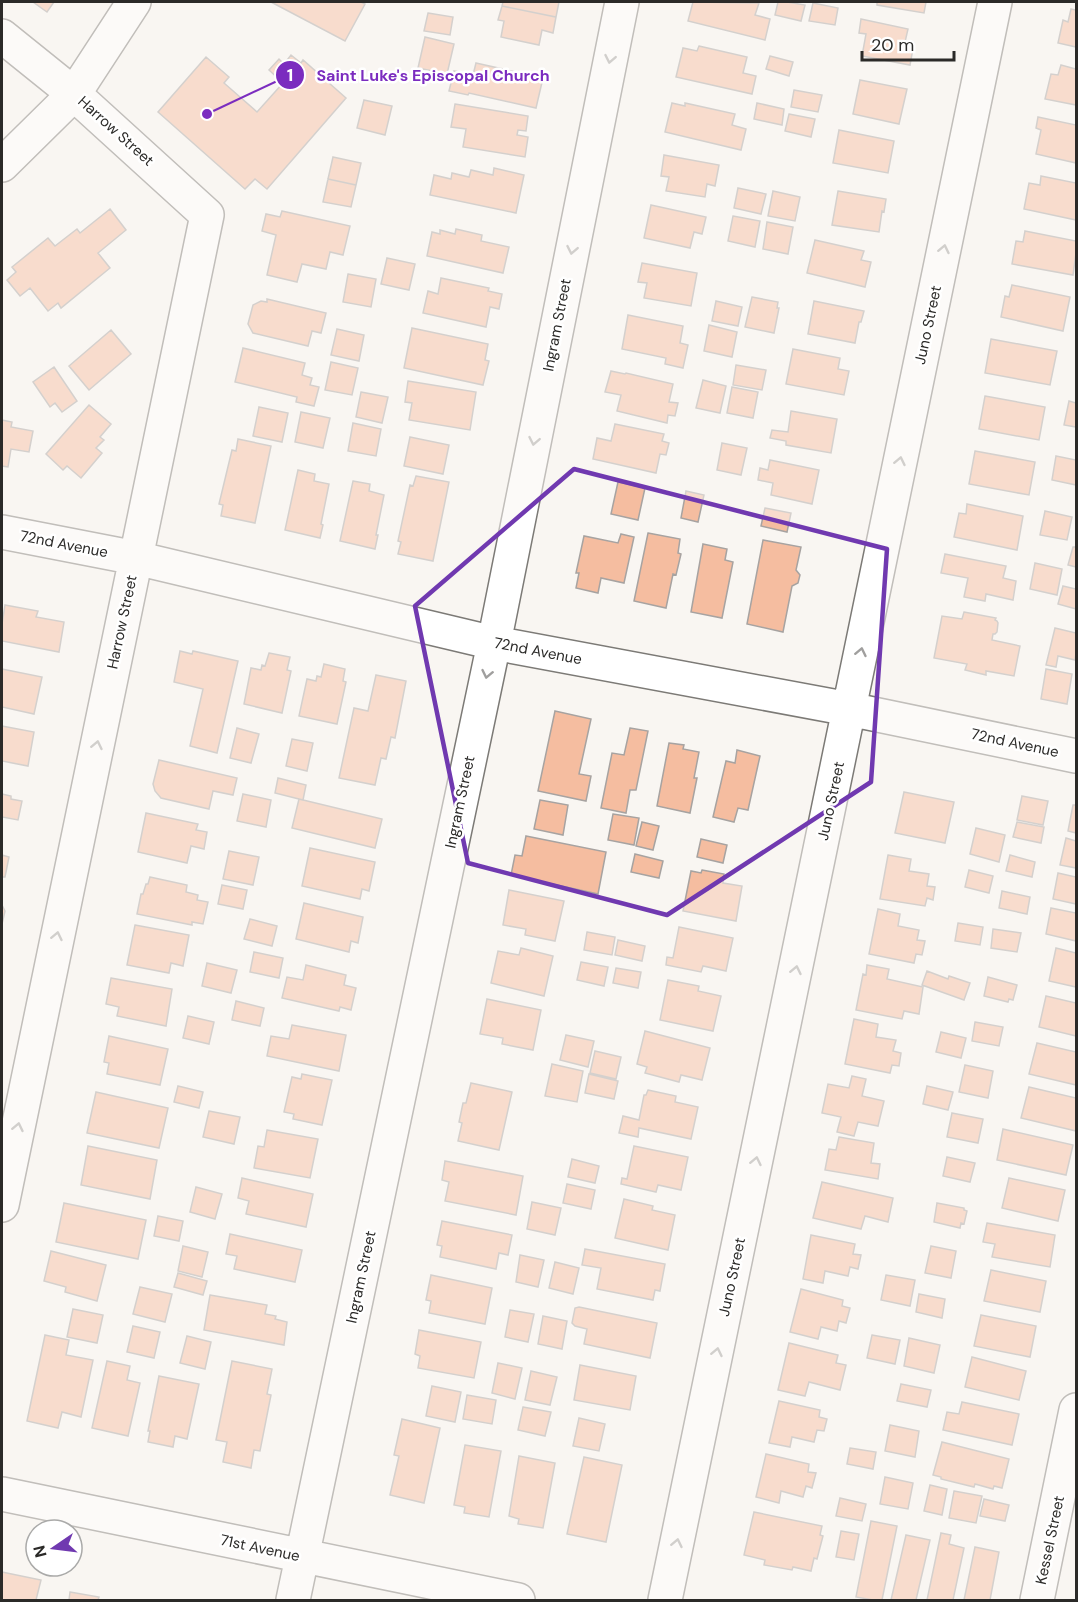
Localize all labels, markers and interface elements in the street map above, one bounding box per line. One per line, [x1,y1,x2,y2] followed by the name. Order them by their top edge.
[862,24,954,62] scale bar
[871,33,914,57] text: 20 m
[604,54,617,64] one-way arrow
[275,58,562,92] callout: Saint Luke's Episcopal Church
[287,63,293,87] text: 1
[316,65,550,86] text: Saint Luke's Episcopal Church
[74,92,158,171] street label: Harrow Street
[566,245,579,255] one-way arrow
[937,245,950,255] one-way arrow
[538,277,576,373] street label: Ingram Street
[910,284,946,366] street label: Juno Street
[528,436,541,446] one-way arrow
[893,456,906,466] one-way arrow
[18,526,110,562] street label: 72nd Avenue
[102,573,142,671] street label: Harrow Street
[492,633,584,669] street label: 72nd Avenue
[854,647,867,657] one-way arrow
[481,668,494,678] one-way arrow
[969,724,1061,762] street label: 72nd Avenue
[90,741,103,751] one-way arrow
[440,754,480,850] street label: Ingram Street
[813,760,849,842] street label: Juno Street
[50,932,63,942] one-way arrow
[788,966,801,976] one-way arrow
[11,1123,24,1133] one-way arrow
[749,1157,762,1167] one-way arrow
[341,1229,381,1325] street label: Ingram Street
[714,1236,750,1318] street label: Juno Street
[710,1348,723,1358] one-way arrow
[1031,1494,1069,1586] street label: Kessel Street
[24,1518,84,1578] north arrow
[218,1530,302,1566] street label: 71st Avenue
[670,1539,683,1549] one-way arrow
[28,1543,52,1560] text: N

